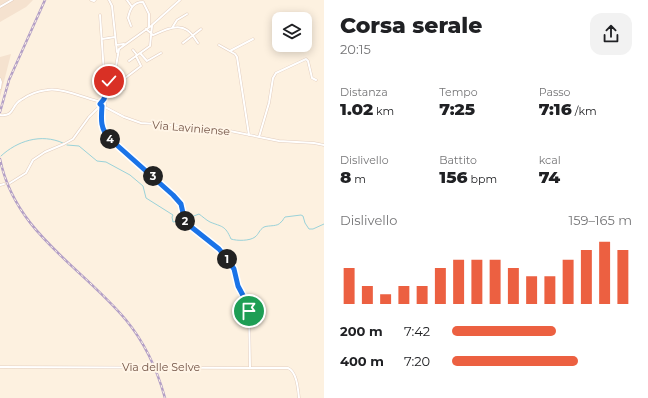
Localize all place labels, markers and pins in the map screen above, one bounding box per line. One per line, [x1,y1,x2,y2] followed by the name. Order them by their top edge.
[92,64,126,98] pin
[100,129,120,149] pin: 4
[143,166,163,186] pin: 3
[175,211,195,231] pin: 2
[217,249,237,269] pin: 1
[232,294,266,328] pin

